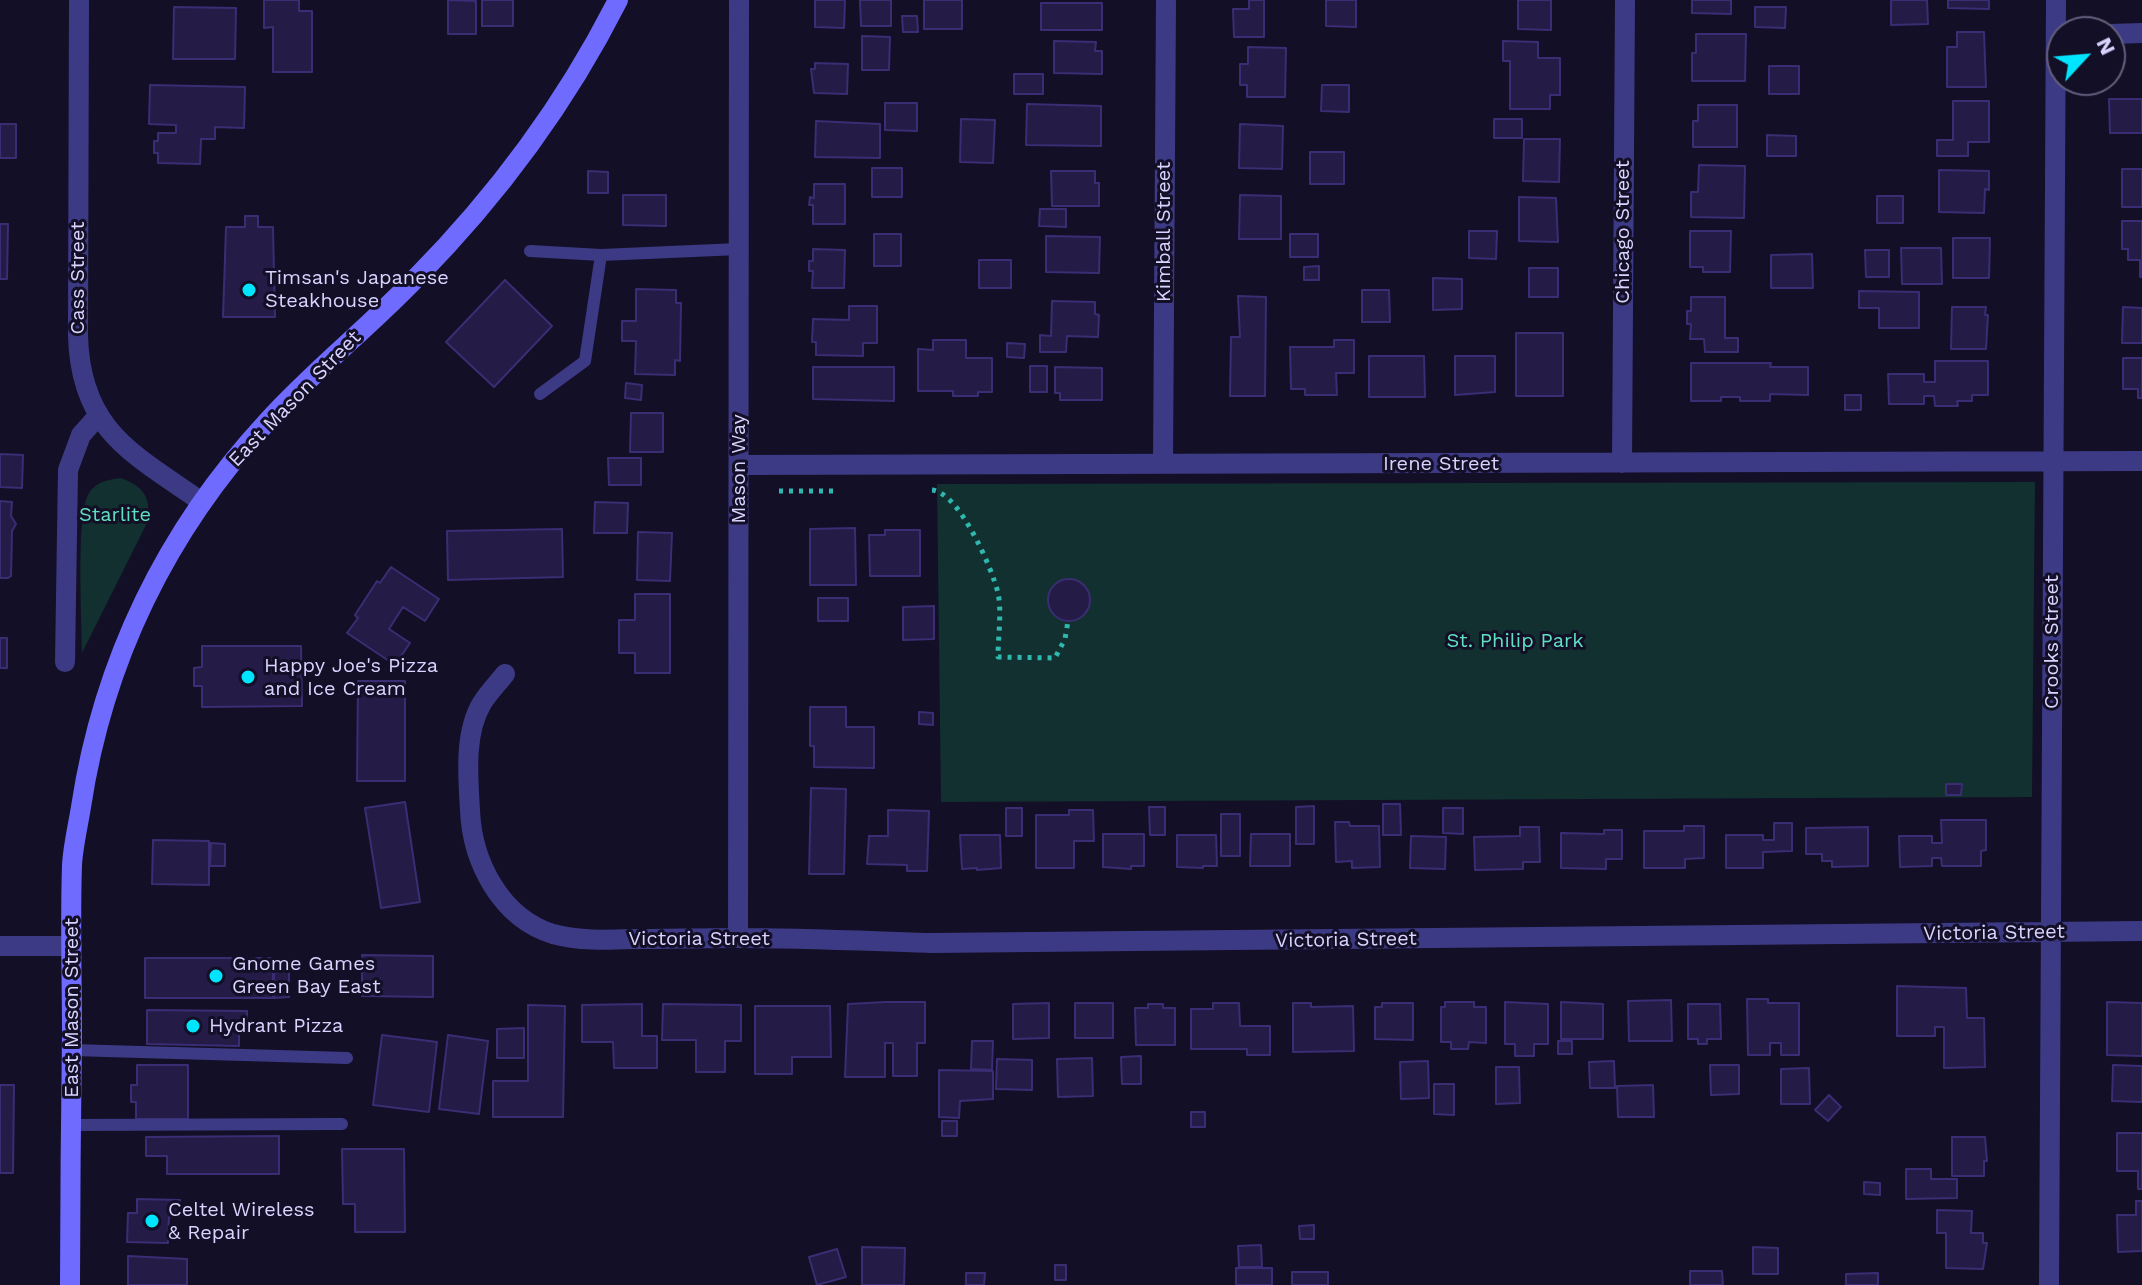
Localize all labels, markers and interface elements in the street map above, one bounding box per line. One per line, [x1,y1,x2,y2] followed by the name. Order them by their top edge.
[2046,16,2126,96] north arrow
[2091,33,2121,59] text: N
[1611,160,1635,304] street label: Chicago Street
[1152,162,1176,302] street label: Kimball Street
[66,221,90,335] street label: Cass Street
[265,266,449,313] place label: Timsan's Japanese Steakhouse
[240,281,258,299] marker: Timsan's Japanese Steakhouse
[224,326,366,472] street label: East Mason Street
[727,414,751,524] street label: Mason Way
[1383,452,1499,476] street label: Irene Street
[79,503,151,527] park label: Starlite
[2040,575,2064,709] street label: Crooks Street
[1446,629,1584,653] park label: St. Philip Park
[264,654,438,701] place label: Happy Joe's Pizza and Ice Cream
[239,668,257,686] marker: Happy Joe's Pizza and Ice Cream
[60,918,84,1098] street label: East Mason Street
[1923,920,2065,946] street label: Victoria Street
[628,927,770,951] street label: Victoria Street
[1275,927,1417,953] street label: Victoria Street
[232,952,381,999] place label: Gnome Games Green Bay East
[207,967,225,985] marker: Gnome Games Green Bay East
[209,1014,343,1038] place label: Hydrant Pizza
[184,1017,202,1035] marker: Hydrant Pizza
[168,1198,314,1245] place label: Celtel Wireless & Repair
[143,1212,161,1230] marker: Celtel Wireless & Repair

